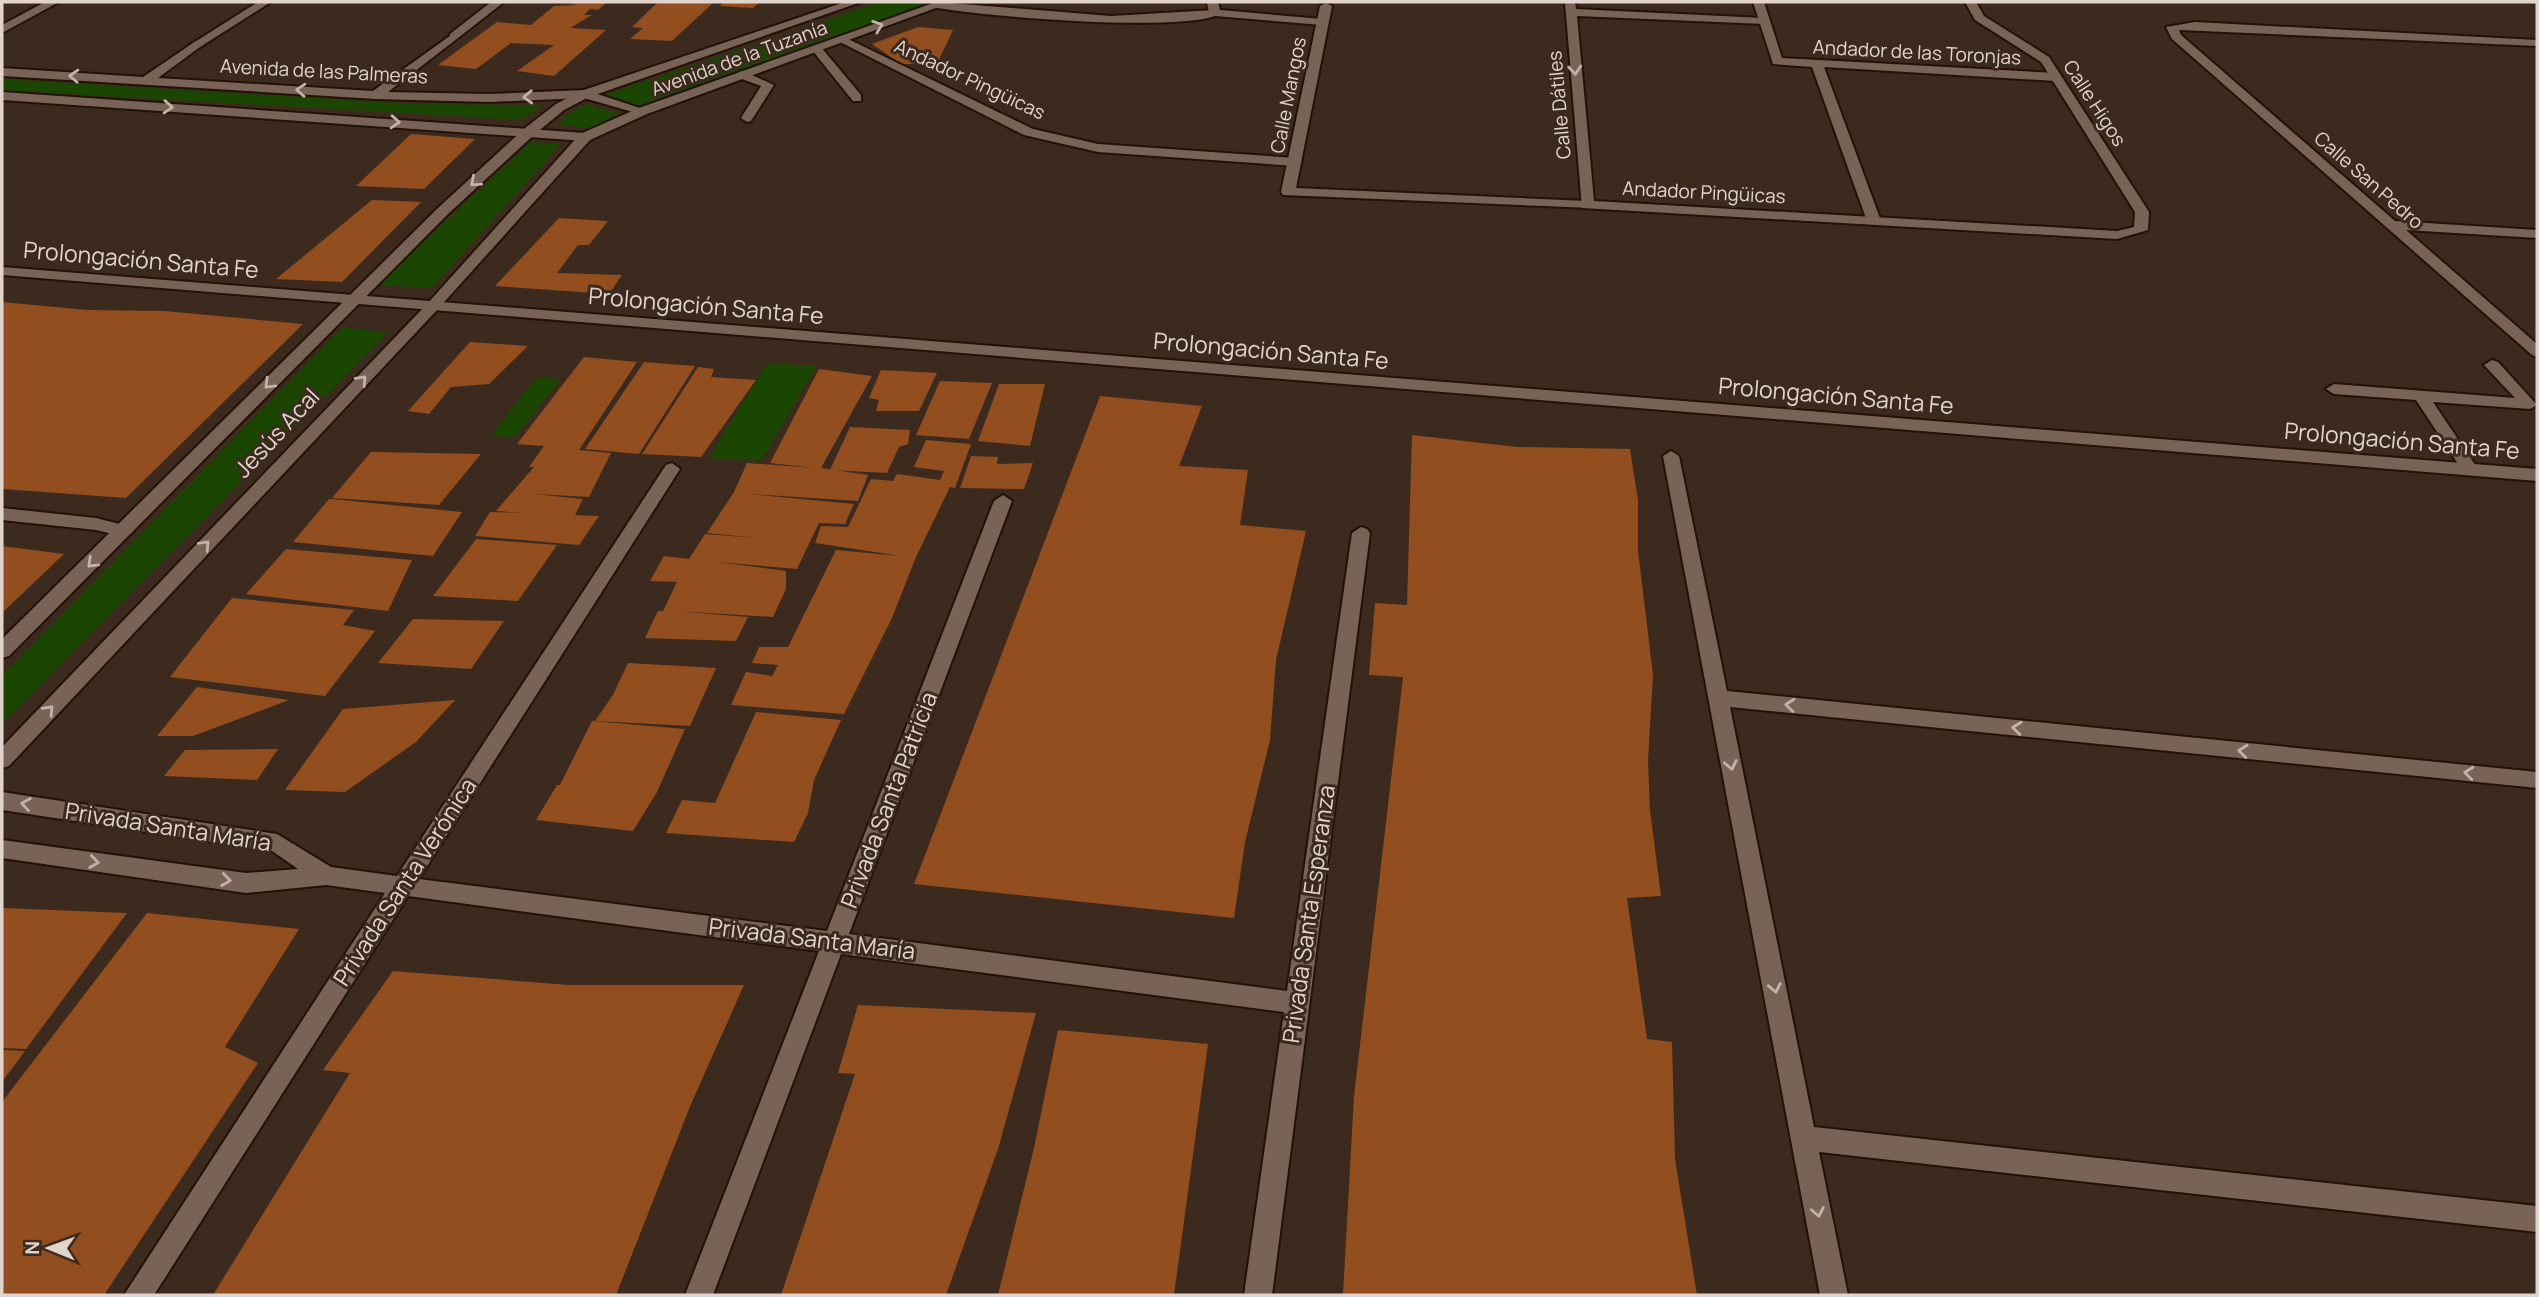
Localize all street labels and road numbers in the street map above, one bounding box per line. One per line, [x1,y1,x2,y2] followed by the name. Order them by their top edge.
[647,14,831,102] street label: Avenida de la Tuzanía
[890,33,1050,125] street label: Andador Pingüicas
[1812,34,2022,70] street label: Andador de las Toronjas
[1264,35,1312,155] street label: Calle Mangos
[1541,50,1577,160] street label: Calle Dátiles
[220,53,428,89] street label: Avenida de las Palmeras
[2057,55,2133,151] street label: Calle Higos
[2309,125,2429,235] street label: Calle San Pedro
[1622,175,1786,209] street label: Andador Pingüicas
[22,233,260,285] street label: Prolongación Santa Fe
[587,279,825,331] street label: Prolongación Santa Fe
[1152,324,1390,376] street label: Prolongación Santa Fe
[1717,369,1955,421] street label: Prolongación Santa Fe
[226,380,326,484] street label: Jesús Acal
[2283,414,2521,466] street label: Prolongación Santa Fe
[832,687,944,912] street label: Privada Santa Patricia
[325,771,483,991] street label: Privada Santa Verónica
[1274,783,1342,1045] street label: Privada Santa Esperanza
[63,794,273,858] street label: Privada Santa María
[707,909,917,967] street label: Privada Santa María

